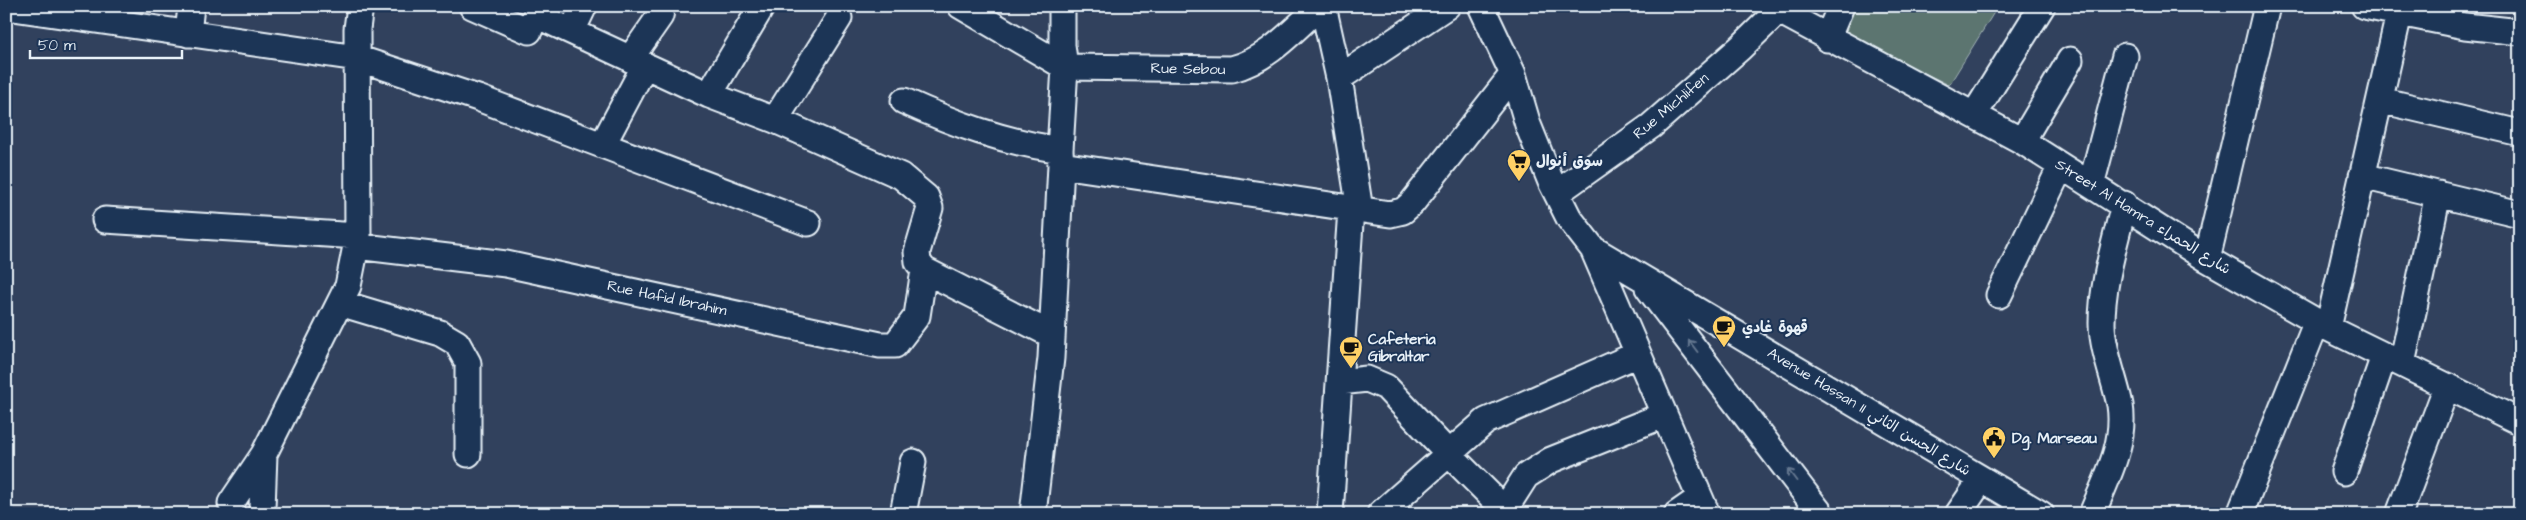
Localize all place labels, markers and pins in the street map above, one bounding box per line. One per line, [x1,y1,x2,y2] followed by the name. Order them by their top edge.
[1506,148,1532,182] supermarket icon: سوق أنوال
[1536,151,1603,172] place label: سوق أنوال
[1711,314,1737,348] cafe icon: قهوة غادي
[1742,317,1808,339] place label: قهوة غادي
[1368,329,1436,367] place label: Cafeteria Gibraltar
[1338,335,1364,369] cafe icon: Cafeteria Gibraltar
[1981,425,2007,459] public building icon: Dg. Marseau
[2012,428,2097,451] place label: Dg. Marseau

